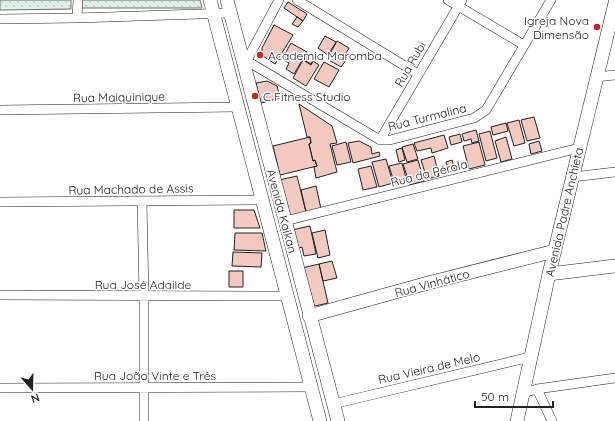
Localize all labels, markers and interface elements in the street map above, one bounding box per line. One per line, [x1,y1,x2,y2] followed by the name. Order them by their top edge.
[524,13,589,42] place label: Igreja Nova Dimensão
[592,22,602,32] marker: Igreja Nova Dimensão
[391,39,429,89] street label: Rua Rubi
[268,48,382,63] place label: Academia Maromba
[255,50,265,60] marker: Academia Maromba
[73,89,165,105] street label: Rua Maiquinique
[263,89,351,104] place label: C Fitness Studio
[250,91,260,101] marker: C Fitness Studio
[386,100,468,134] street label: Rua Turmalina
[542,146,586,278] street label: Avenida Padre Anchieta
[389,156,469,190] street label: Rua da Pérola
[264,167,300,255] street label: Avenida Kaikan
[68,180,194,198] street label: Rua Machado de Assis
[393,266,471,300] street label: Rua Vinhático
[95,277,192,292] street label: Rua José Adailde
[377,349,481,387] street label: Rua Vieira de Melo
[94,368,216,383] street label: Rua João Vinte e Três
[12,369,52,409] north arrow
[475,383,553,409] scale bar
[481,389,509,404] text: 50 m
[29,390,42,406] text: N

